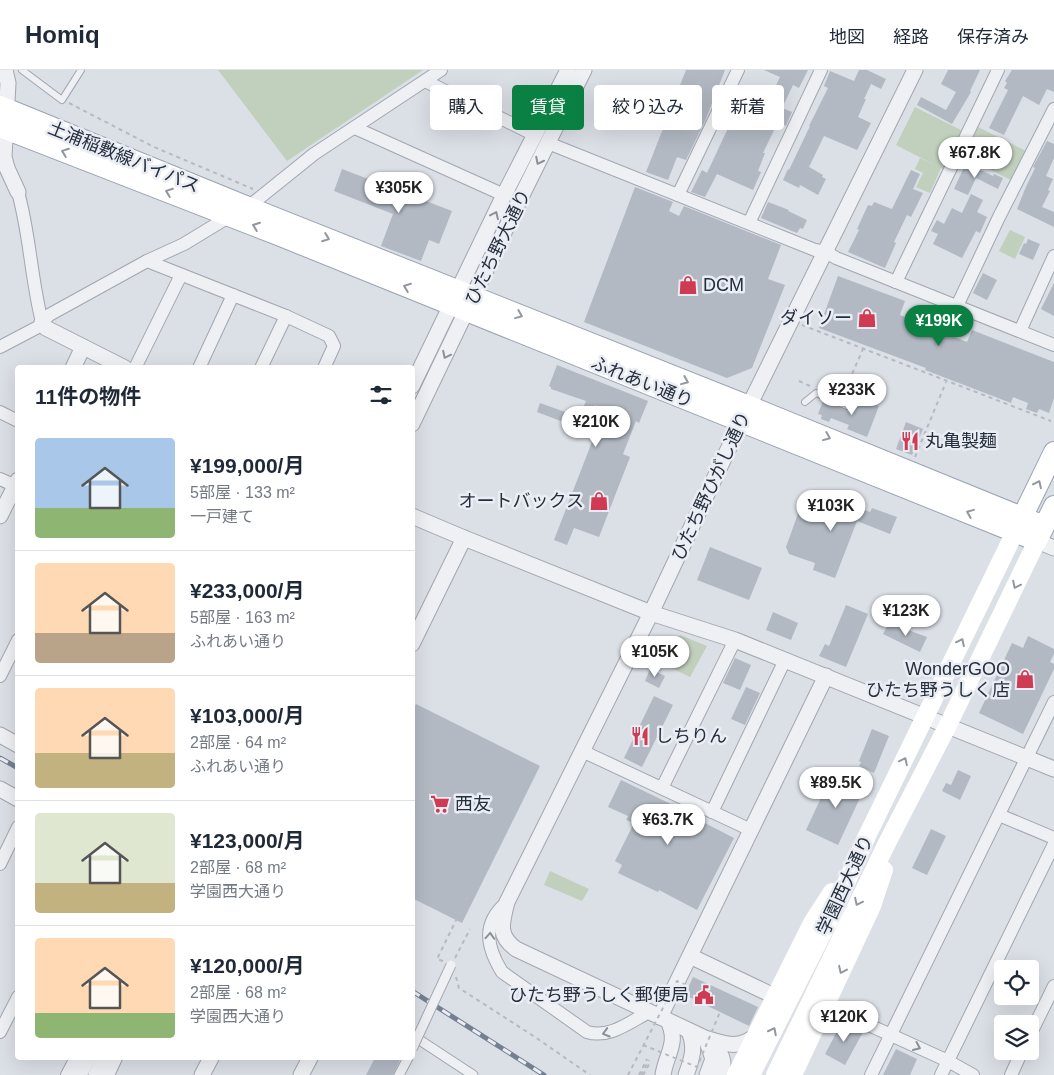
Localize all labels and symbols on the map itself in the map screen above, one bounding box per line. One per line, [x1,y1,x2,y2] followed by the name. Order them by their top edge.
[45,117,203,197] street label: 土浦稲敷線バイパス
[934,136,1016,179] pin: ¥67.8K
[61,148,70,158] one-way arrow
[535,156,545,165] one-way arrow
[364,172,434,214] pin: ¥305K
[461,186,535,308] street label: ひたち野大通り
[165,188,173,198] one-way arrow
[488,211,499,220] one-way arrow
[252,222,261,233] one-way arrow
[322,232,330,242] one-way arrow
[677,274,699,296] shop icon: DCM
[703,275,744,295] place label: DCM
[403,283,412,293] one-way arrow
[904,304,974,347] pin: ¥199K
[856,307,878,329] shop icon: ダイソー
[780,308,852,328] place label: ダイソー
[514,309,523,319] one-way arrow
[442,350,452,359] one-way arrow
[588,352,696,412] street label: ふれあい通り
[817,374,887,416] pin: ¥233K
[680,375,689,385] one-way arrow
[561,406,631,448] pin: ¥210K
[668,408,754,564] street label: ひたち野ひがし通り
[899,430,921,452] restaurant icon: 丸亀製麺
[822,431,831,442] one-way arrow
[925,431,997,451] place label: 丸亀製麺
[1032,480,1042,489] one-way arrow
[588,490,610,512] shop icon: オートバックス
[796,490,866,532] pin: ¥103K
[459,491,584,511] place label: オートバックス
[966,509,975,520] one-way arrow
[1012,580,1022,589] one-way arrow
[871,594,941,637] pin: ¥123K
[620,636,690,678] pin: ¥105K
[955,639,965,648] one-way arrow
[866,659,1010,700] place label: WonderGOO ひたち野うしく店
[1014,668,1036,690] shop icon: WonderGOO ひたち野うしく店
[629,725,651,747] restaurant icon: しちりん
[655,726,727,746] place label: しちりん
[897,757,908,766] one-way arrow
[795,766,877,809] pin: ¥89.5K
[429,793,451,815] supermarket icon: 西友
[455,794,491,814] place label: 西友
[627,804,709,846] pin: ¥63.7K
[813,832,877,938] street label: 学園西大通り
[854,897,865,906] one-way arrow
[484,932,495,940] one-way arrow
[837,965,848,974] one-way arrow
[693,984,715,1006] public building icon: ひたち野うしく郵便局
[509,985,689,1005] place label: ひたち野うしく郵便局
[809,1000,879,1043] pin: ¥120K
[601,1027,610,1038] one-way arrow
[767,1028,777,1037] one-way arrow
[912,1041,921,1052] one-way arrow

